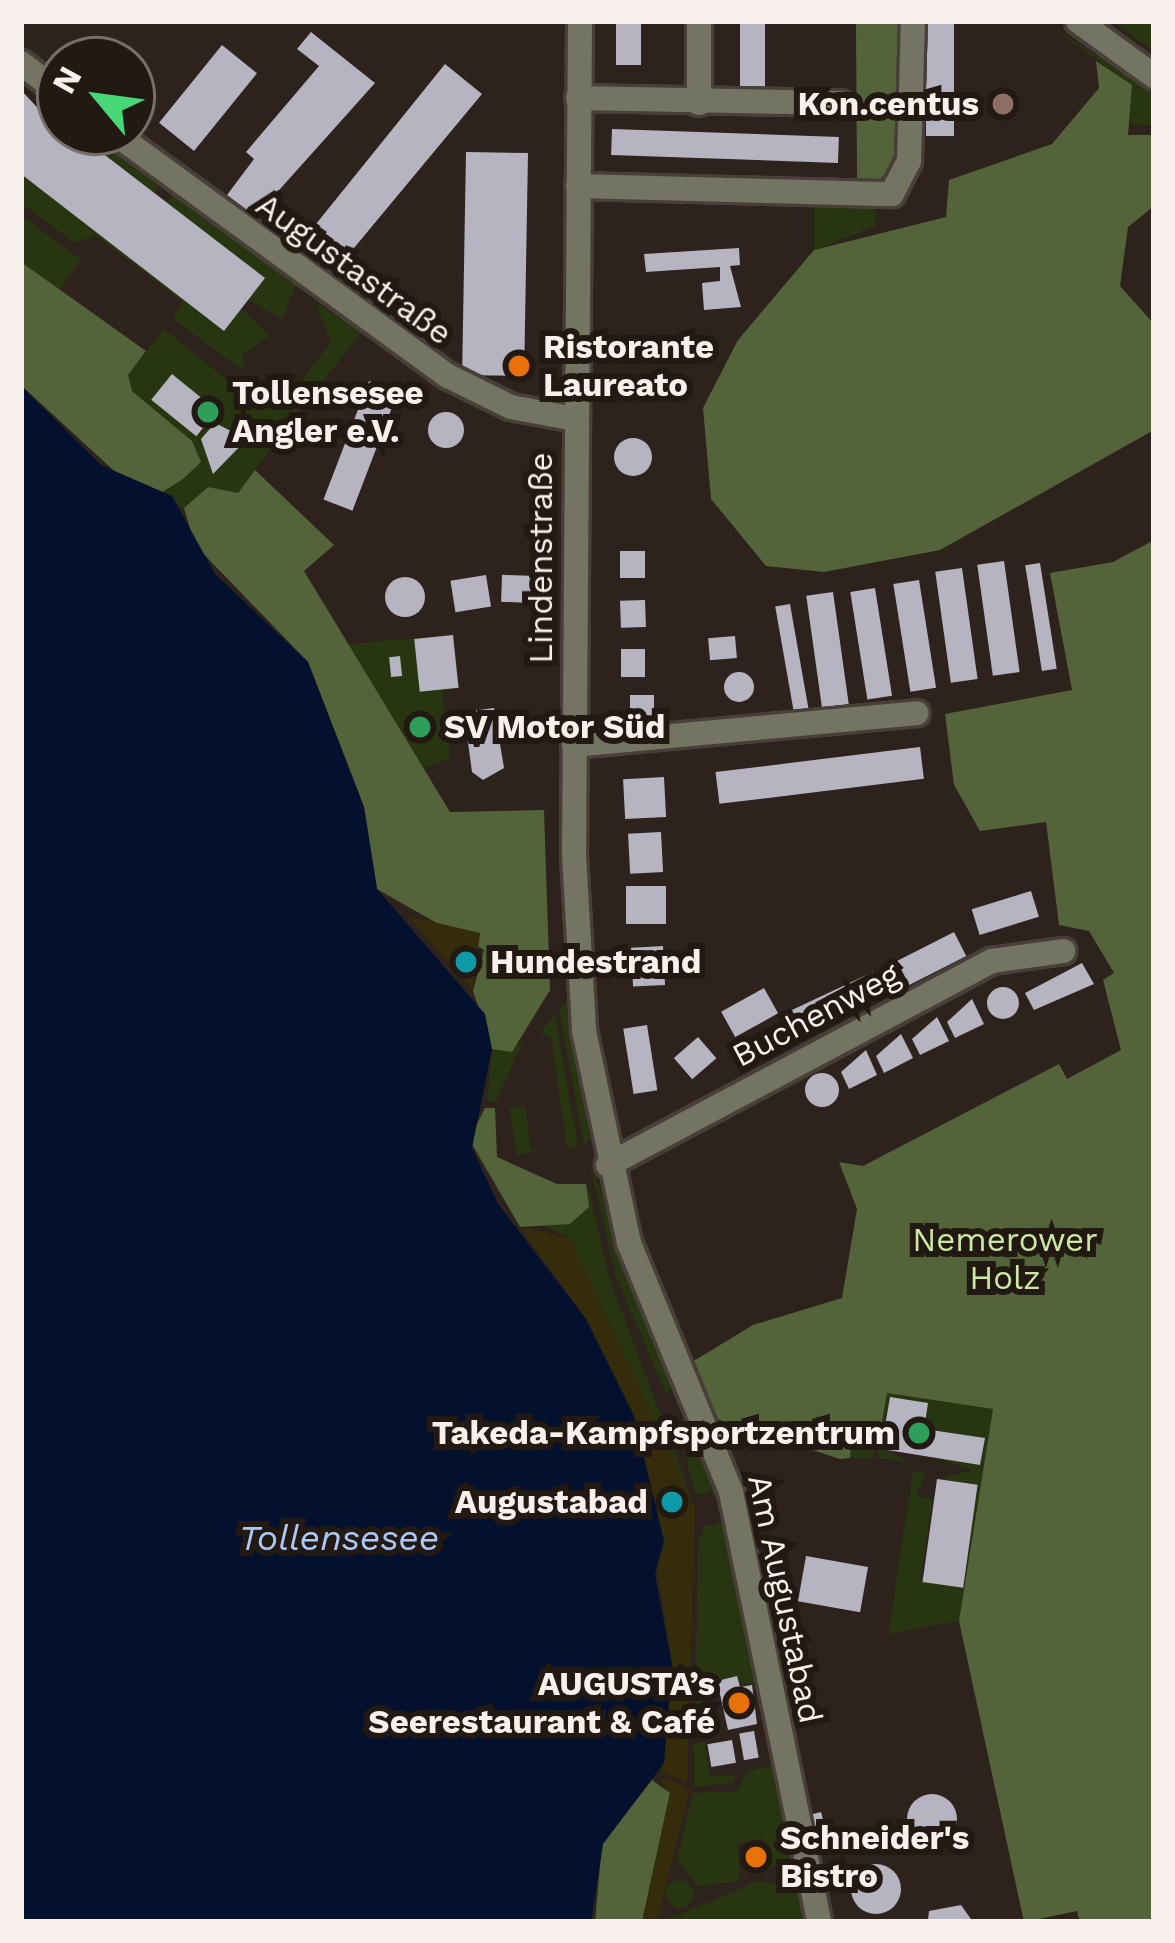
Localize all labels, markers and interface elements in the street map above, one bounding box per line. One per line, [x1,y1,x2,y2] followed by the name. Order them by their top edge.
[36,36,156,156] north arrow
[44,60,90,100] text: N
[798,84,979,124] place label: Kon.centus
[990,91,1016,117] marker: Kon.centus
[249,185,459,353] street label: Augustastraße
[543,327,714,405] place label: Ristorante Laureato
[506,353,532,379] marker: Ristorante Laureato
[232,373,424,451] place label: Tollensesee Angler e.V.
[195,399,221,425] marker: Tollensesee Angler e.V.
[521,452,561,664] street label: Lindenstraße
[444,707,667,747] place label: SV Motor Süd
[407,714,433,740] marker: SV Motor Süd
[490,942,701,982] place label: Hundestrand
[453,949,479,975] marker: Hundestrand
[726,954,906,1076] street label: Buchenweg
[912,1220,1098,1298] park label: Nemerower Holz
[432,1413,895,1453] place label: Takeda-Kampfsportzentrum
[906,1420,932,1446] marker: Takeda-Kampfsportzentrum
[739,1471,831,1727] street label: Am Augustabad
[455,1482,648,1522] place label: Augustabad
[659,1489,685,1515] marker: Augustabad
[239,1517,439,1561] water label: Tollensesee
[368,1664,715,1742] place label: AUGUSTA’s Seerestaurant & Café
[726,1690,752,1716] marker: AUGUSTA’s Seerestaurant & Café
[780,1818,969,1896] place label: Schneider's Bistro
[743,1844,769,1870] marker: Schneider's Bistro

